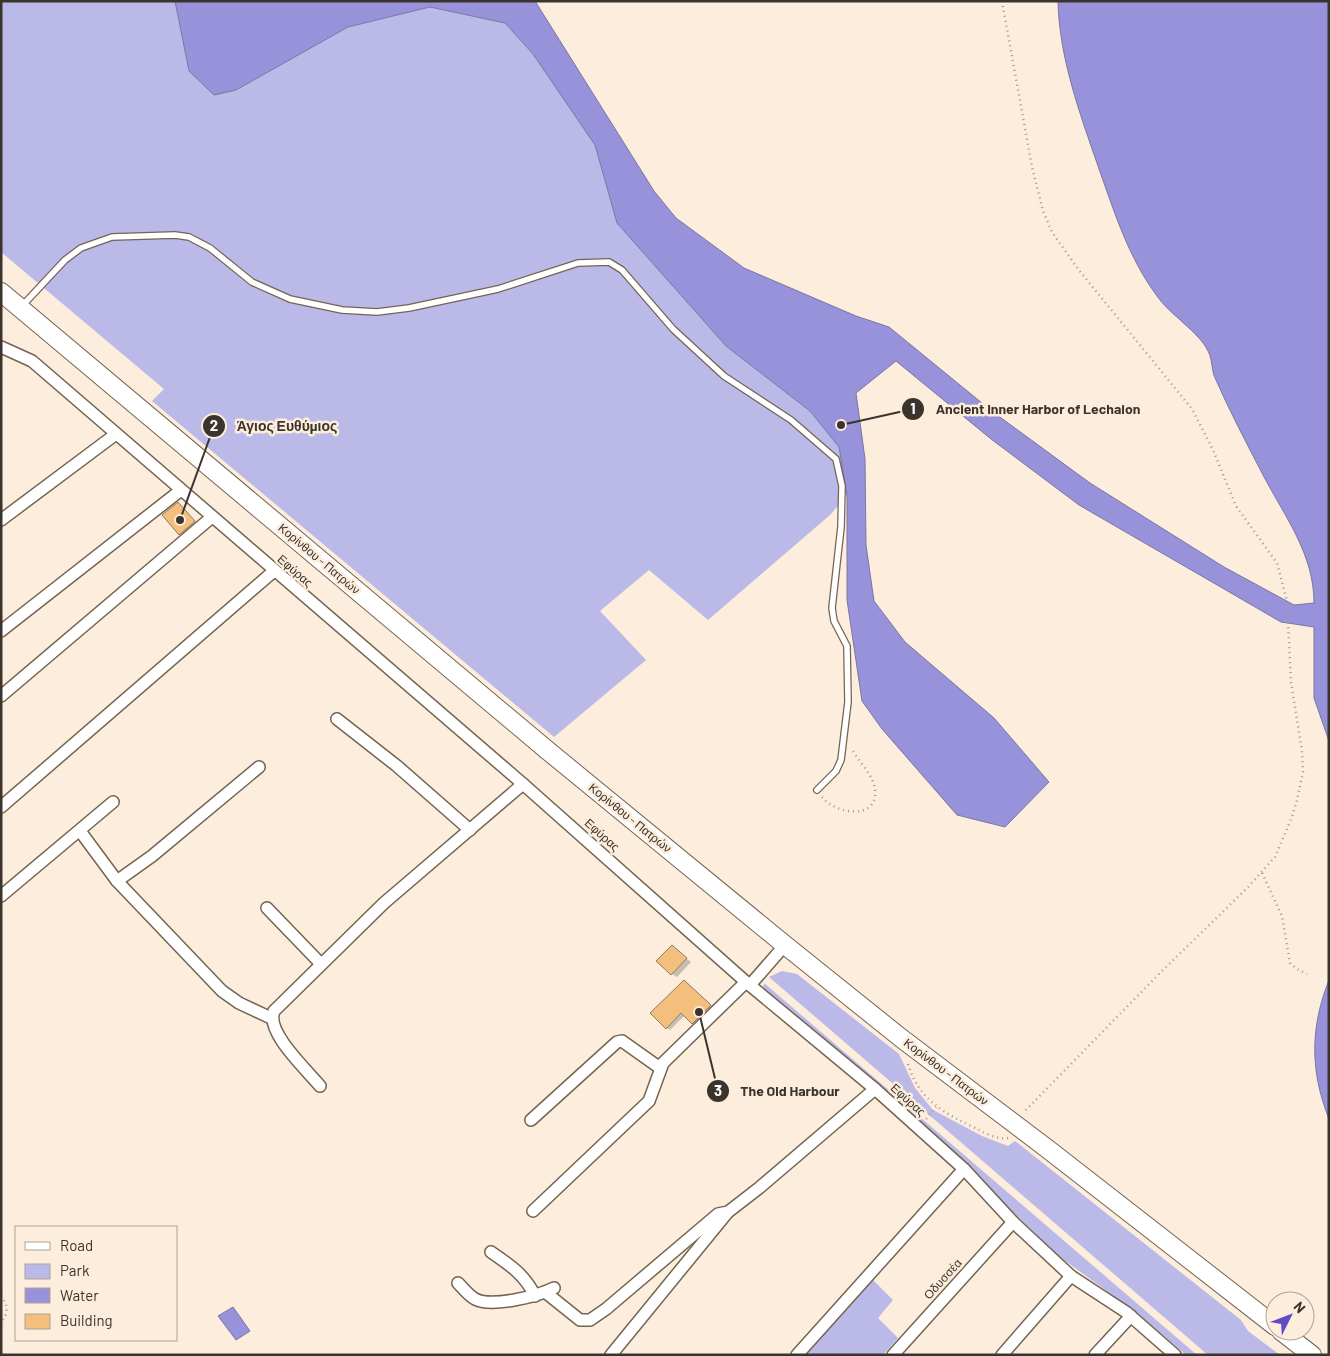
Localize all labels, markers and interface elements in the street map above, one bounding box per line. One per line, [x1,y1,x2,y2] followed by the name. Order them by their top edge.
[901,394,1151,423] callout: Ancient Inner Harbor of Lechaion
[910,399,916,417] text: 1
[936,400,1140,417] text: Ancient Inner Harbor of Lechaion
[202,412,347,441] callout: Άγιος Ευθύμιος
[210,416,218,434] text: 2
[237,417,337,434] text: Άγιος Ευθύμιος
[275,520,363,597] street label: Κορίνθου - Πατρών
[275,551,316,590] street label: Εφύρας
[586,780,675,856] street label: Κορίνθου - Πατρών
[582,815,623,854] street label: Εφύρας
[901,1035,992,1108] street label: Κορίνθου - Πατρών
[706,1077,850,1106] callout: The Old Harbour
[888,1080,929,1119] street label: Εφύρας
[714,1081,722,1099] text: 3
[740,1082,840,1099] text: The Old Harbour
[15,1226,178,1341] legend
[60,1236,93,1254] text: Road
[920,1255,964,1301] street label: Οδυσσέα
[60,1261,90,1279] text: Park
[60,1286,99,1304] text: Water
[1265,1291,1315,1341] north arrow
[1291,1298,1309,1316] text: N
[60,1311,113,1329] text: Building

